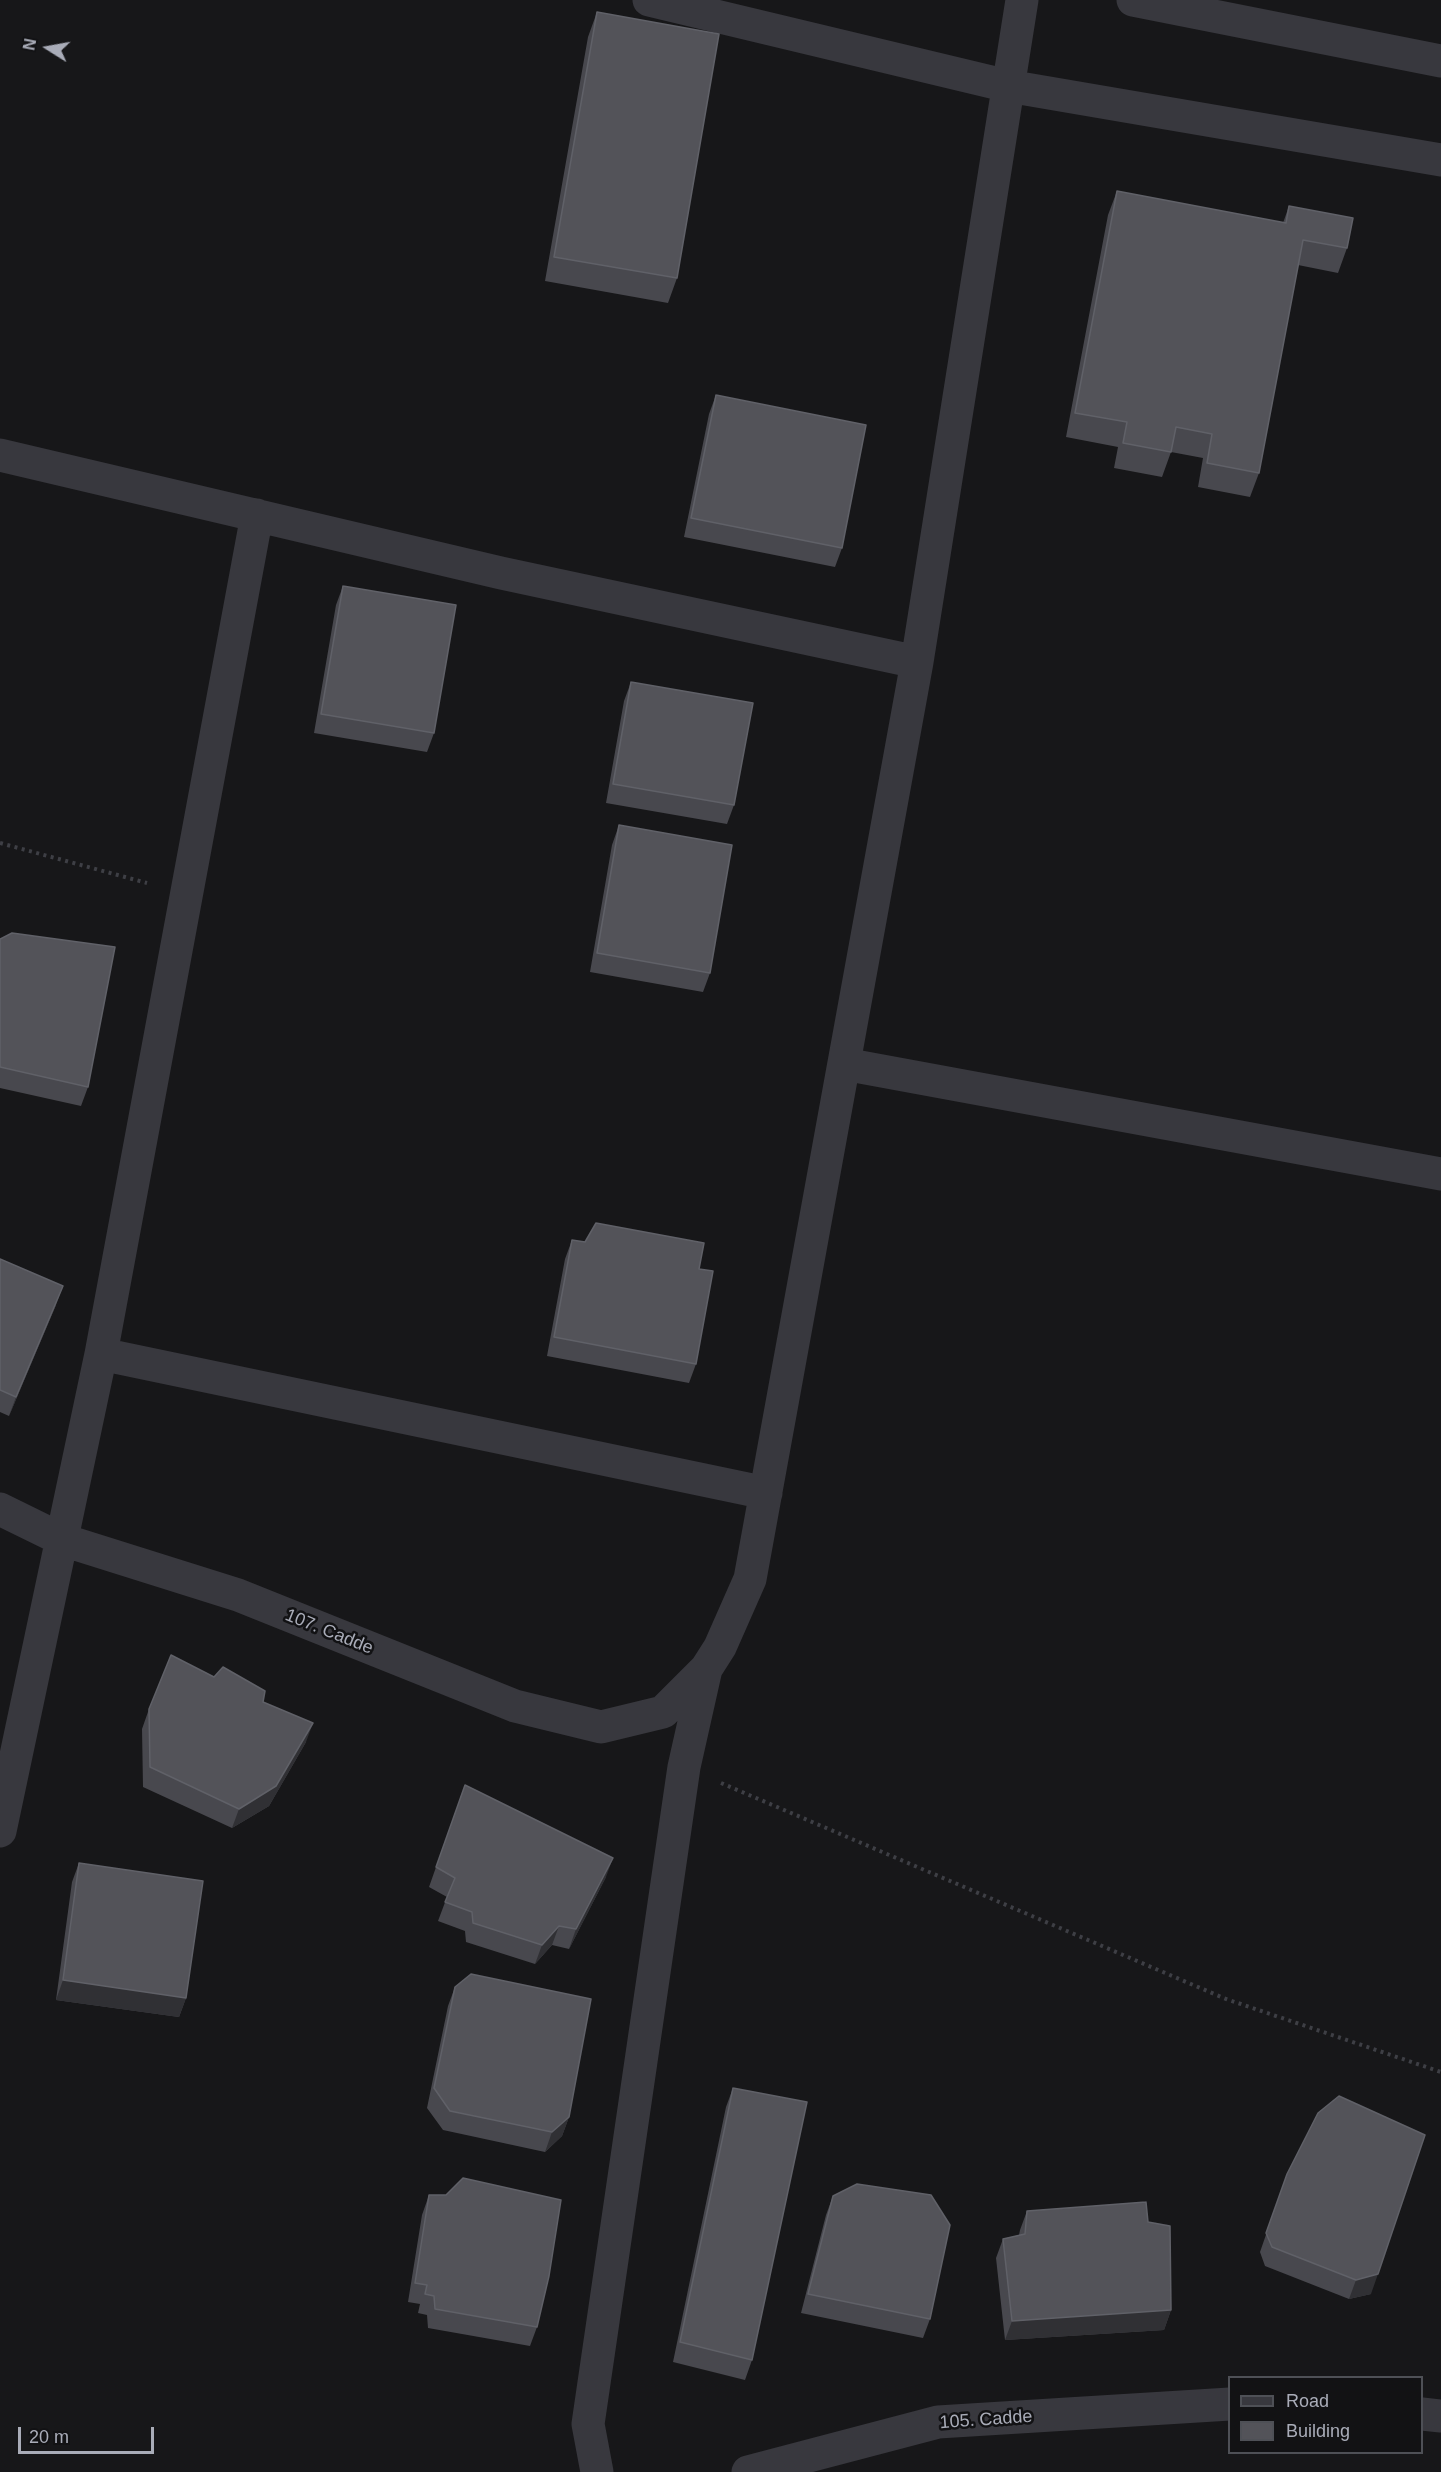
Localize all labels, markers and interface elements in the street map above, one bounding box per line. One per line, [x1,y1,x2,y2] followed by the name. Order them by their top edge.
[18,18,78,78] north arrow
[20,37,39,52] text: N
[282,1605,376,1659] street label: 107. Cadde
[1228,2376,1423,2454] legend
[1286,2391,1329,2411] text: Road
[939,2406,1033,2434] street label: 105. Cadde
[21,2415,158,2453] scale bar
[1286,2421,1350,2441] text: Building
[29,2427,69,2447] text: 20 m

